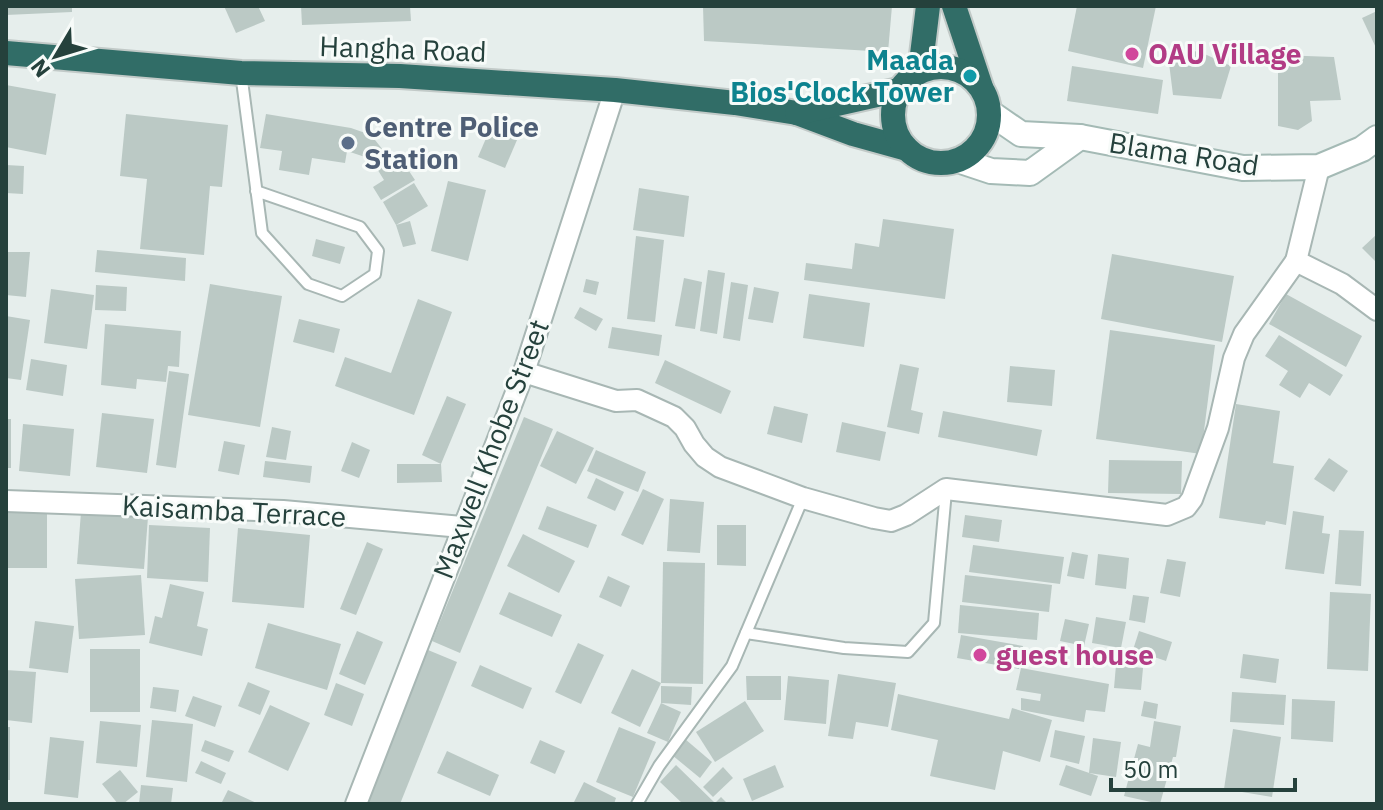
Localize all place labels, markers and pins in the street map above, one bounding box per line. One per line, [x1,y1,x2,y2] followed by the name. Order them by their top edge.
[1148,35,1302,72] place label: OAU Village
[730,41,954,110] place label: Maada Bios'Clock Tower
[1123,45,1141,63] marker: OAU Village
[961,67,979,85] marker: Maada Bios'Clock Tower
[364,108,539,177] place label: Centre Police Station
[339,134,357,152] marker: Centre Police Station
[996,636,1154,673] place label: guest house
[971,646,989,664] marker: guest house

